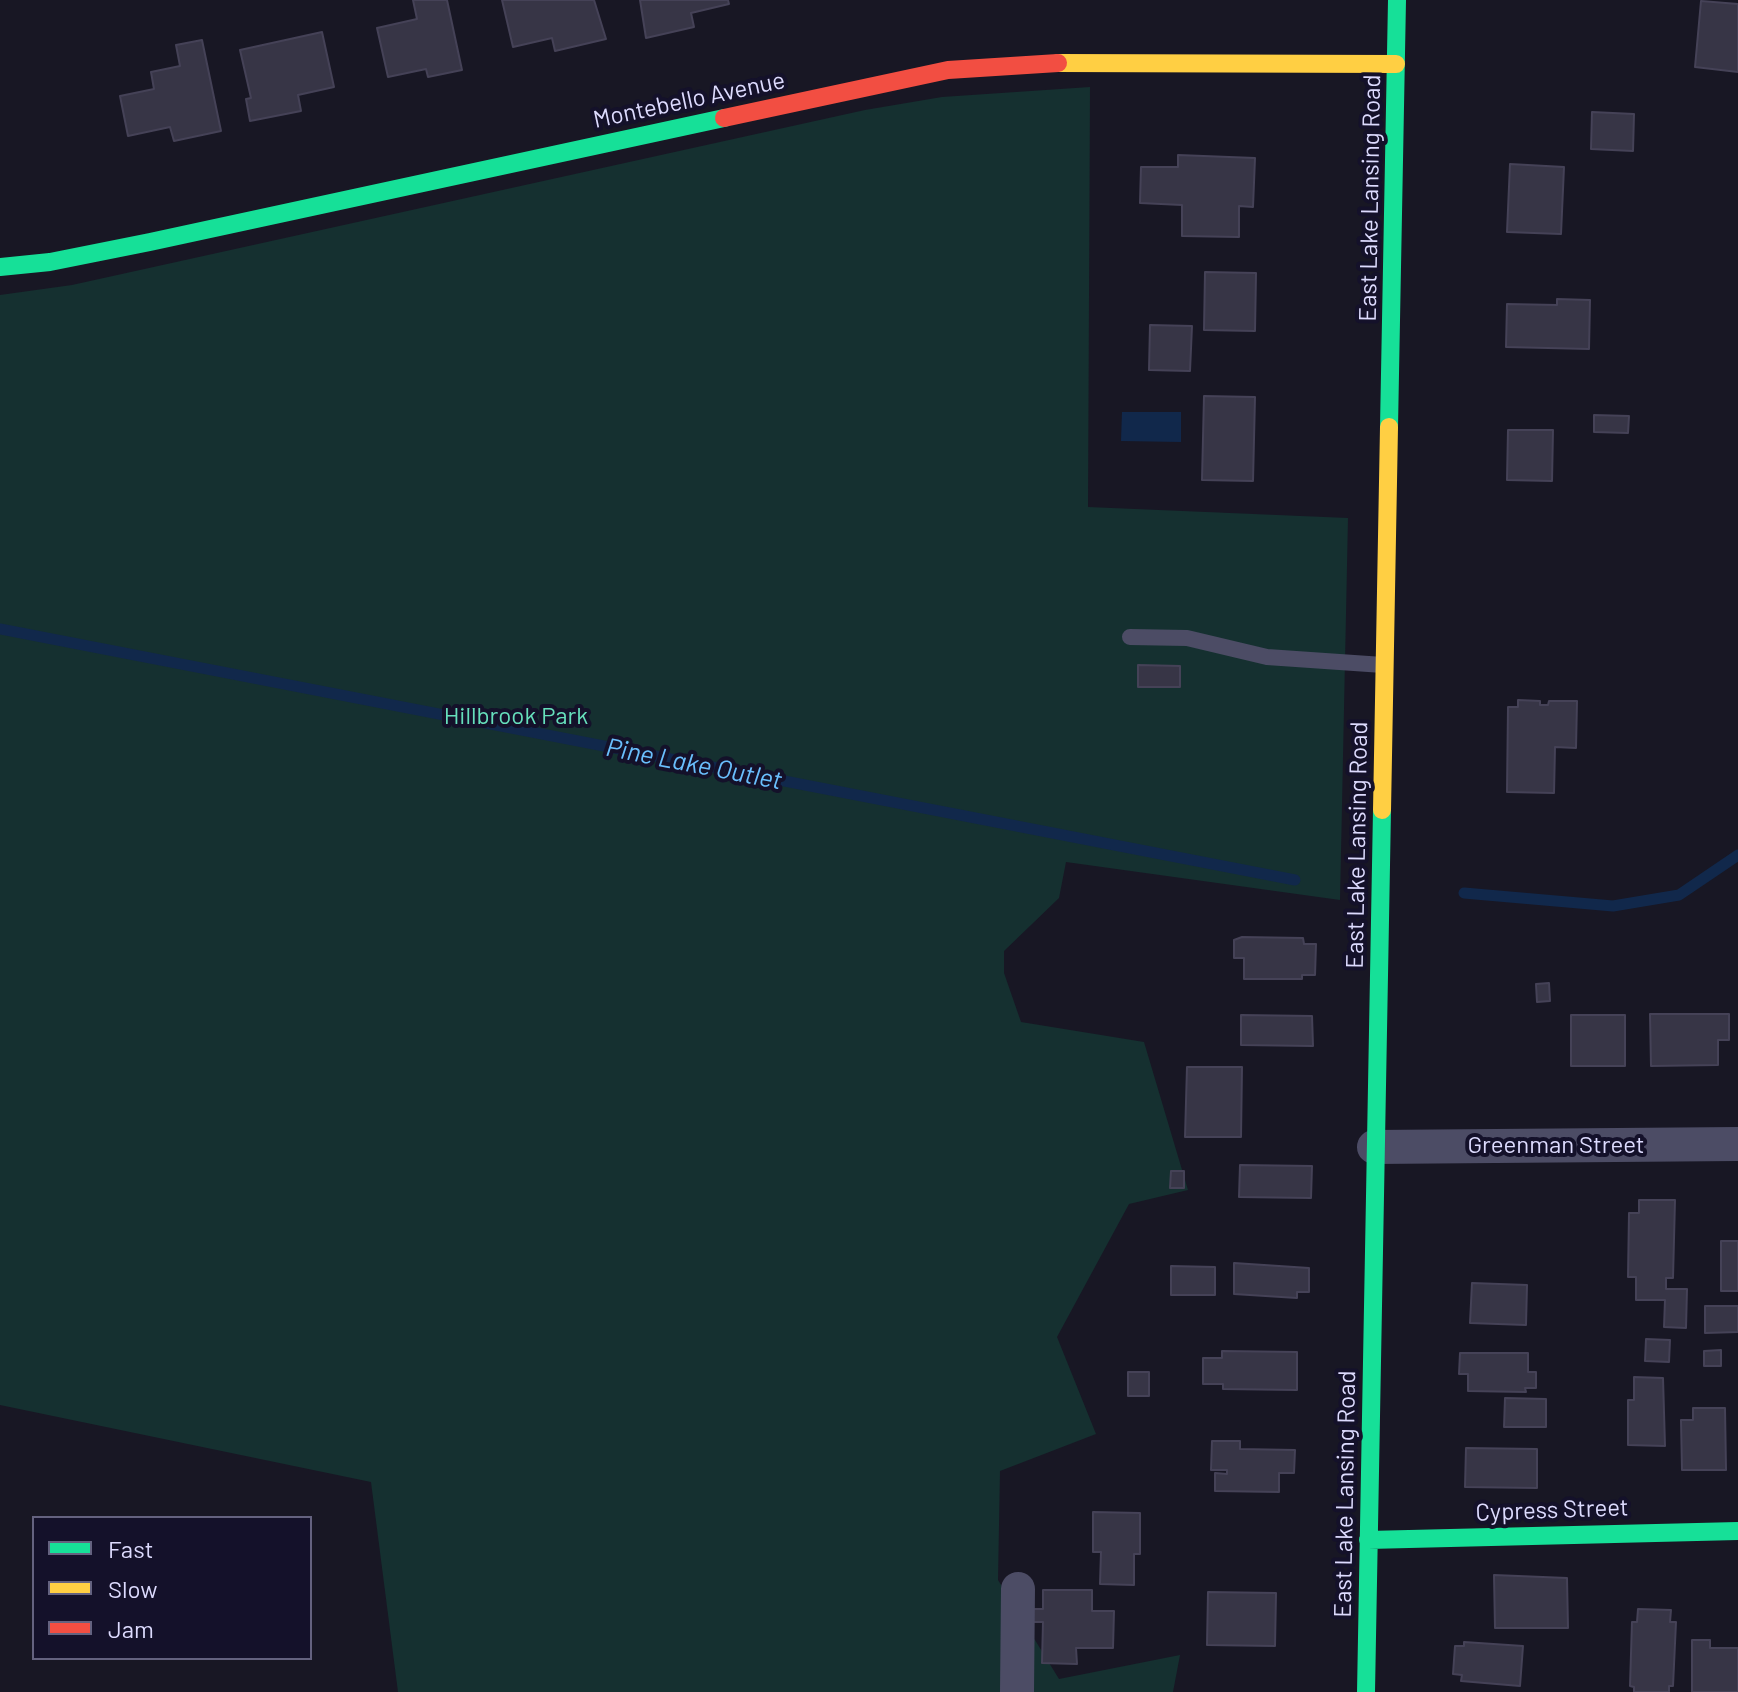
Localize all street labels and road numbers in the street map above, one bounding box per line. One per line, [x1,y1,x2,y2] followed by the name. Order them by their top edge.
[591,66,787,134] street label: Montebello Avenue
[1353,74,1387,322] street label: East Lake Lansing Road
[1340,721,1374,969] street label: East Lake Lansing Road
[1467,1131,1645,1159] street label: Greenman Street
[1328,1370,1362,1618] street label: East Lake Lansing Road
[1475,1493,1629,1527] street label: Cypress Street

